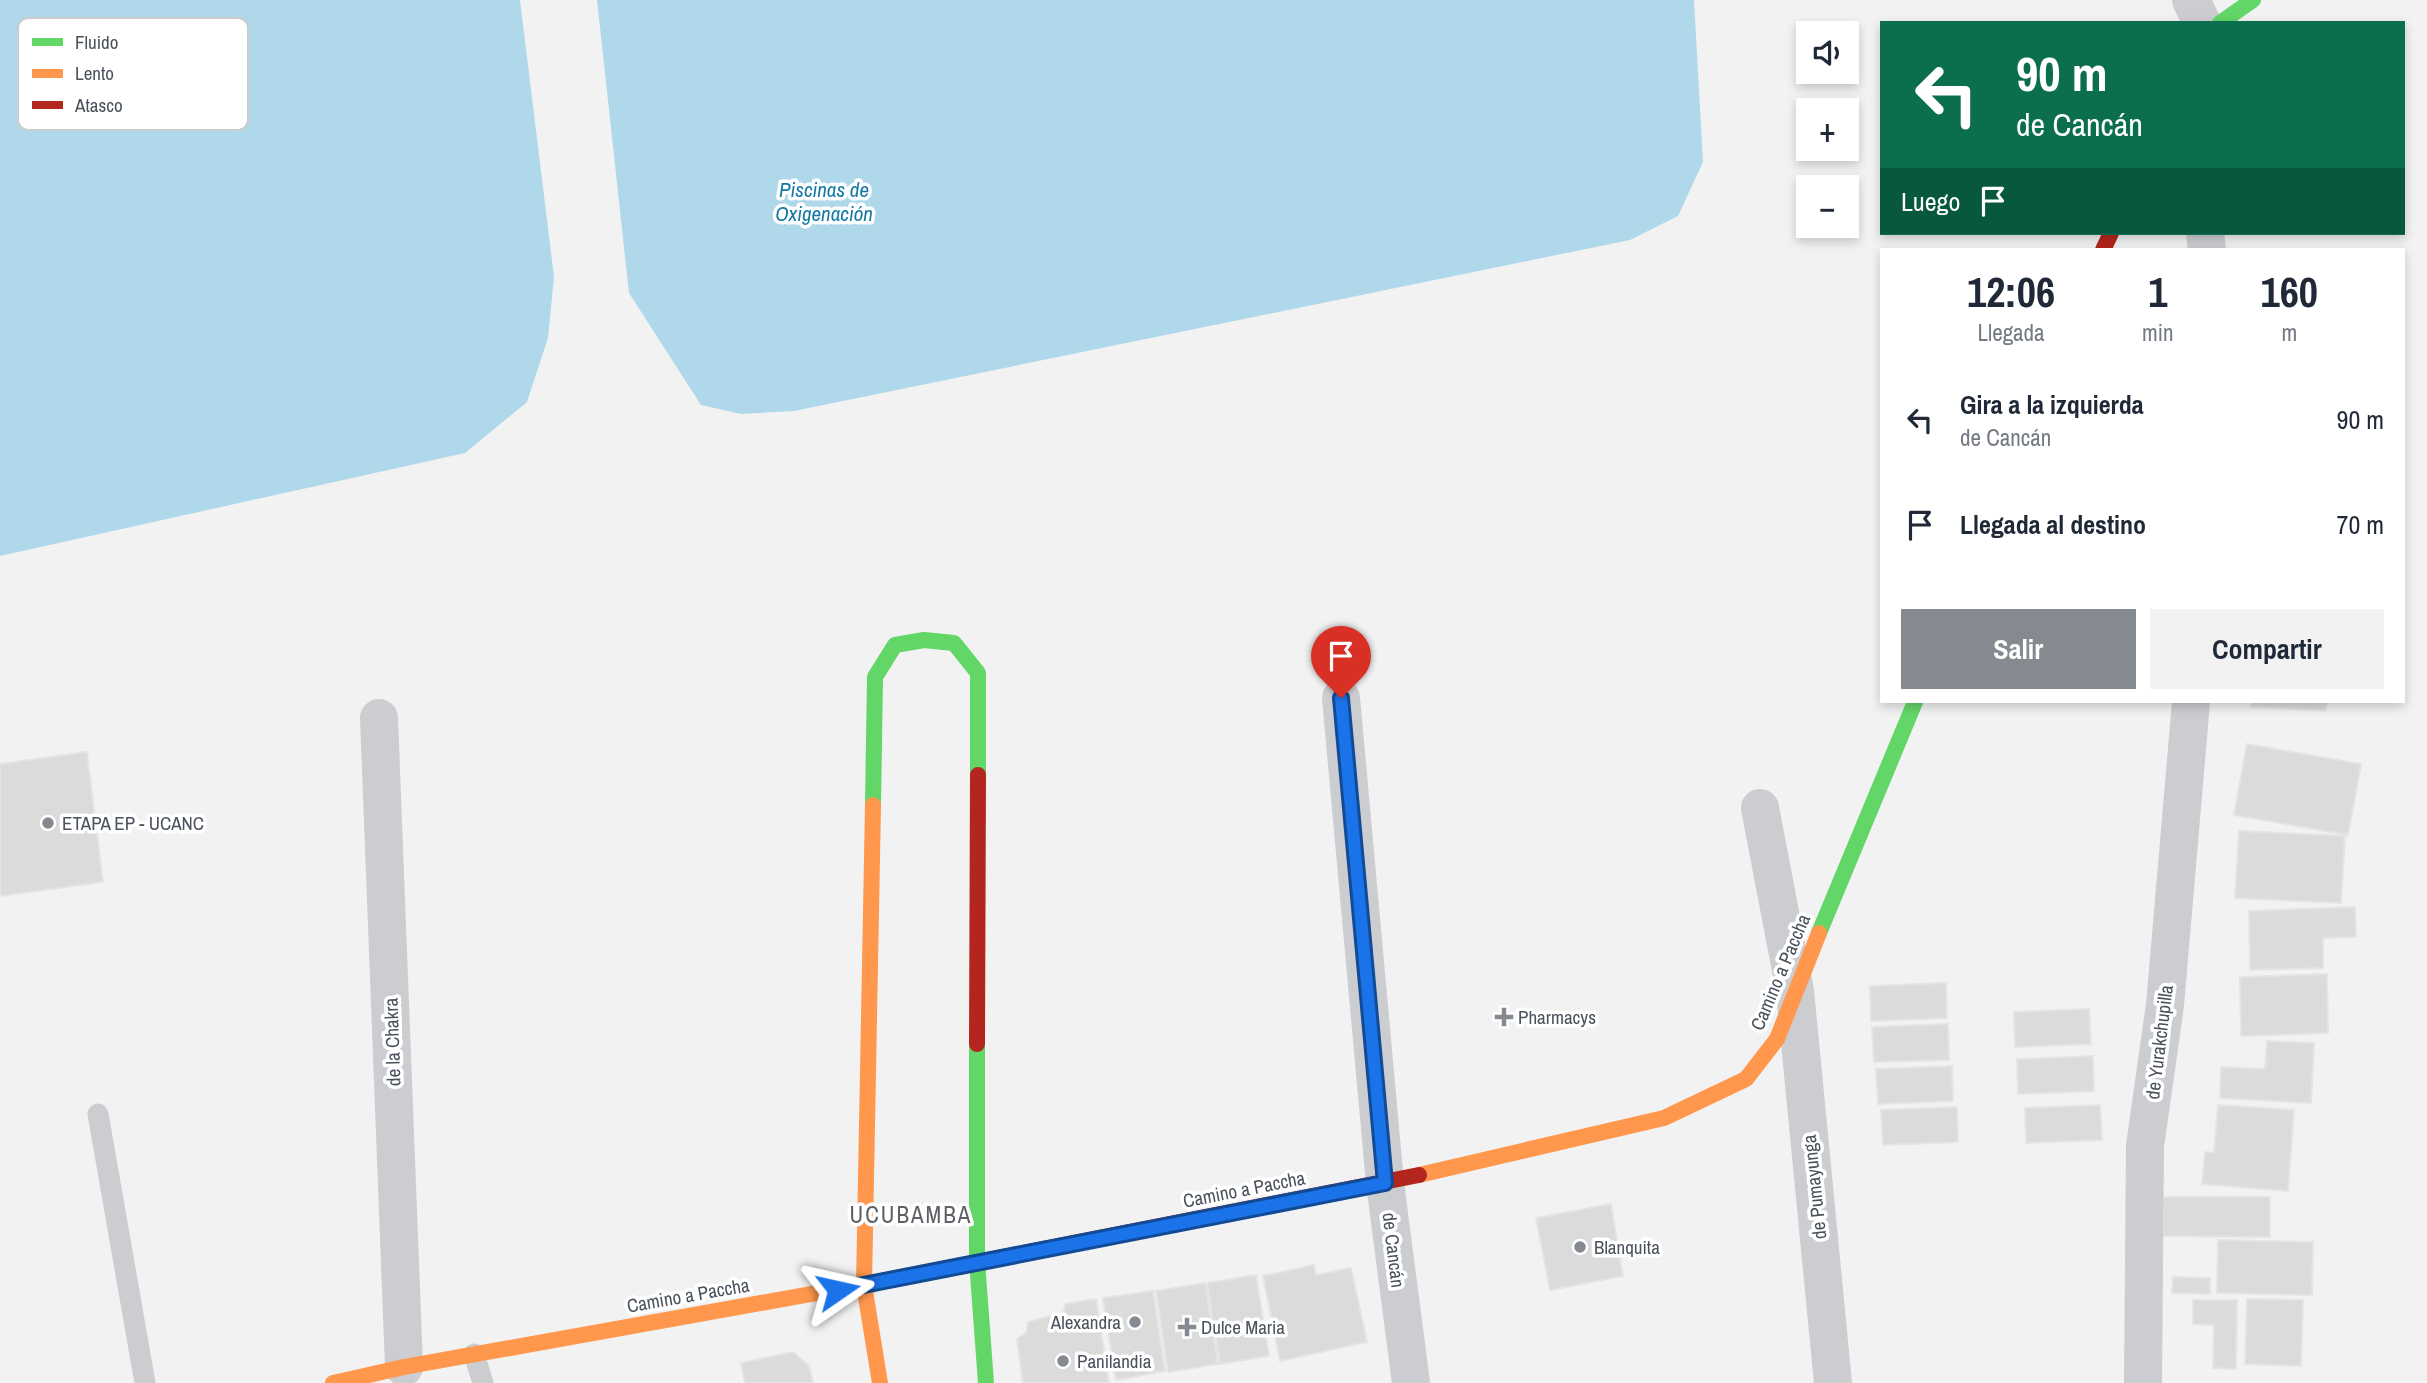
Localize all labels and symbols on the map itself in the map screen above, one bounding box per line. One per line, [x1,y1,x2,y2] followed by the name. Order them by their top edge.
[18,18,248,130] legend
[75,29,118,55] text: Fluido
[75,60,114,86] text: Lento
[74,92,123,118] text: Atasco
[775,175,873,228] water label: Piscinas de Oxigenación
[1311,626,1371,698] pin
[62,810,204,836] place label: ETAPA EP - UCANC
[40,815,56,831] marker: ETAPA EP - UCANC
[1744,910,1816,1034] street label: Camino a Paccha
[2139,983,2179,1101] street label: de Yurakchupilla
[377,997,407,1087] street label: de la Chakra
[1518,1004,1596,1030] place label: Pharmacys
[1496,1009,1512,1025] marker: Pharmacys
[1796,1133,1832,1240] street label: de Pumayunga
[1181,1164,1308,1214] street label: Camino a Paccha
[850,1199,972,1230] district label: UCUBAMBA
[1377,1211,1411,1289] street label: de Cancán
[1594,1234,1660,1260] place label: Blanquita
[1572,1239,1588,1255] marker: Blanquita
[801,1253,875,1327] position arrow
[625,1271,752,1319] street label: Camino a Paccha
[1050,1309,1121,1335] place label: Alexandra
[1127,1314,1143,1330] marker: Alexandra
[1201,1314,1285,1340] place label: Dulce Maria
[1179,1319,1195,1335] marker: Dulce Maria
[1077,1348,1152,1374] place label: Panilandia
[1055,1353,1071,1369] marker: Panilandia

